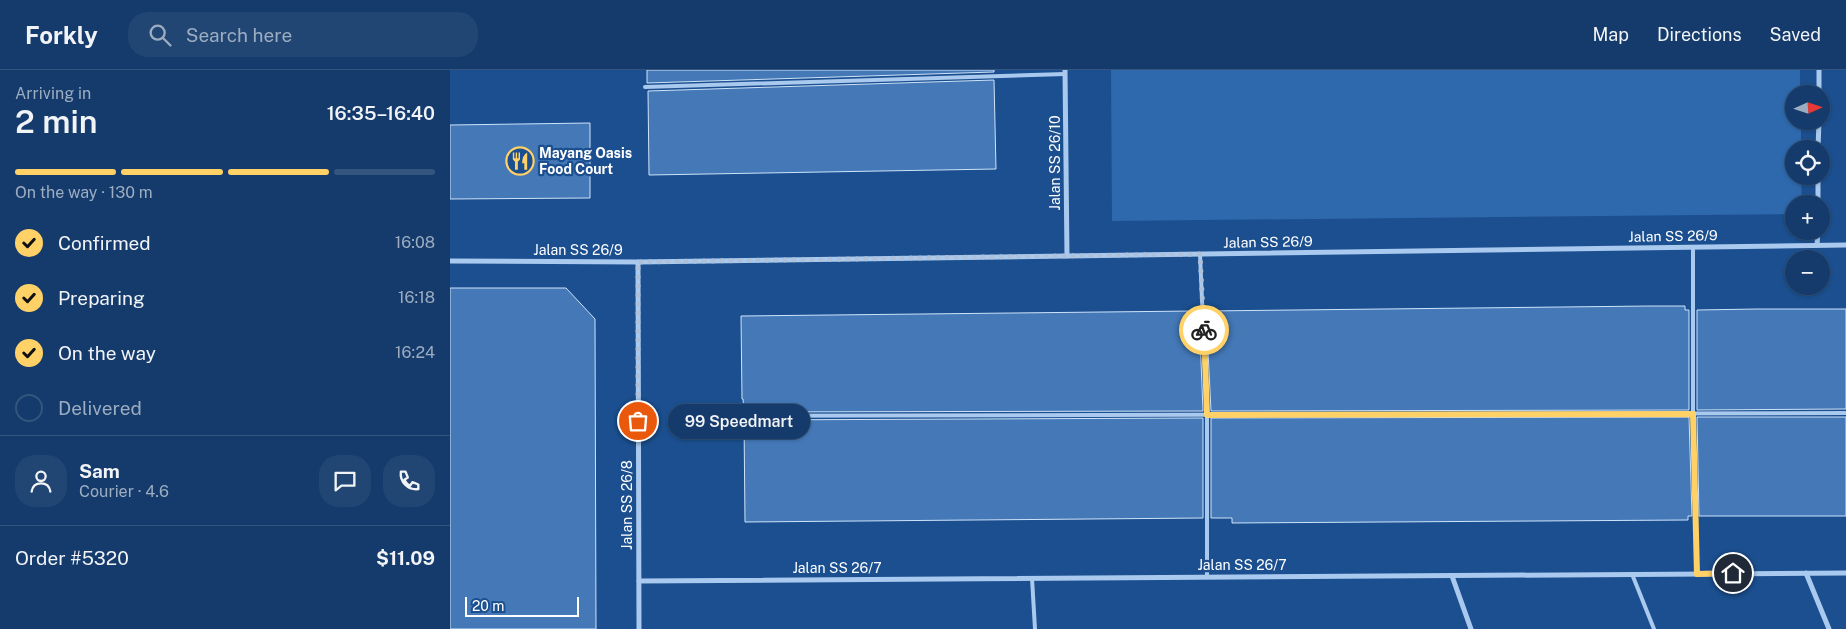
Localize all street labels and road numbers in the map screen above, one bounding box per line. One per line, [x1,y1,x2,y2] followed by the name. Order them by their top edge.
[1047,115,1063,211] street label: Jalan SS 26/10
[1628,227,1718,245] street label: Jalan SS 26/9
[1223,233,1313,251] street label: Jalan SS 26/9
[533,242,623,258] street label: Jalan SS 26/9
[619,460,635,550] street label: Jalan SS 26/8
[1197,557,1287,573] street label: Jalan SS 26/7
[792,560,882,576] street label: Jalan SS 26/7

